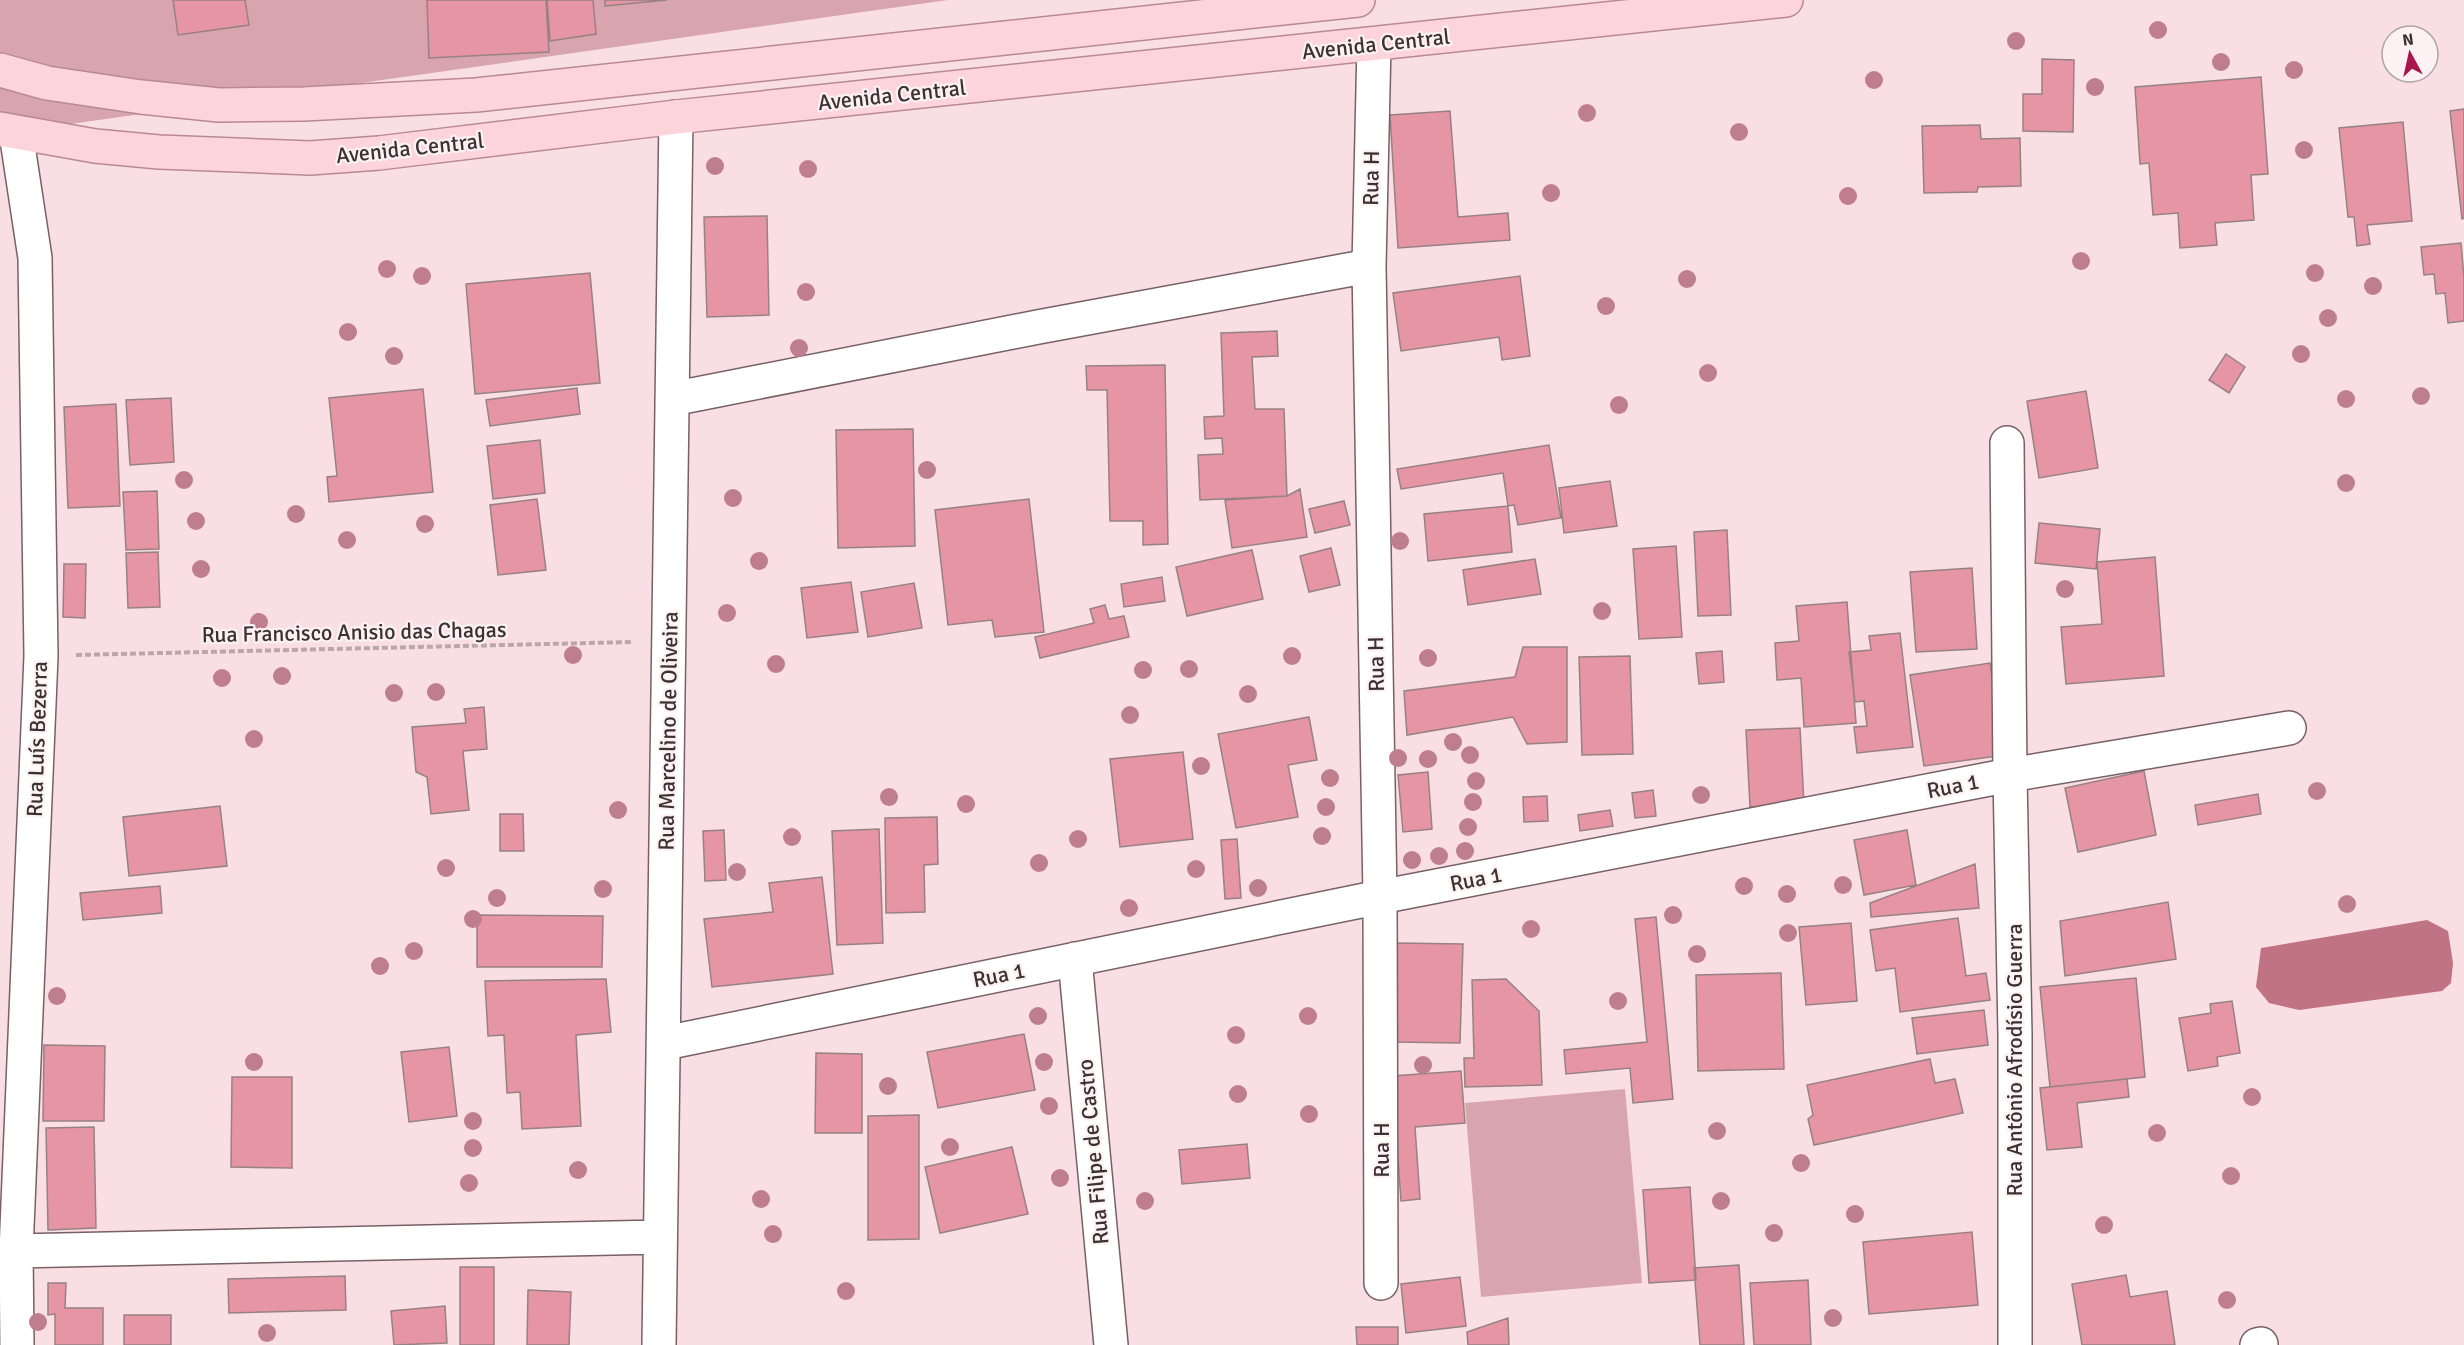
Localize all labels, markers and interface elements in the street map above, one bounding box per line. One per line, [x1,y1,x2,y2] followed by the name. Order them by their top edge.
[1301,23,1451,65] street label: Avenida Central
[2380,24,2440,84] north arrow
[2401,29,2415,51] text: N
[817,74,967,116] street label: Avenida Central
[335,127,485,169] street label: Avenida Central
[1357,150,1385,206] street label: Rua H
[652,611,684,851] street label: Rua Marcelino de Oliveira
[201,616,507,648] street label: Rua Francisco Anisio das Chagas
[1362,636,1390,692] street label: Rua H
[21,661,53,817] street label: Rua Luís Bezerra
[1925,768,1981,804] street label: Rua 1
[1448,861,1504,897] street label: Rua 1
[2001,923,2028,1197] street label: Rua Antônio Afrodísio Guerra
[971,957,1027,993] street label: Rua 1
[1071,1058,1115,1246] street label: Rua Filipe de Castro
[1368,1122,1395,1178] street label: Rua H

